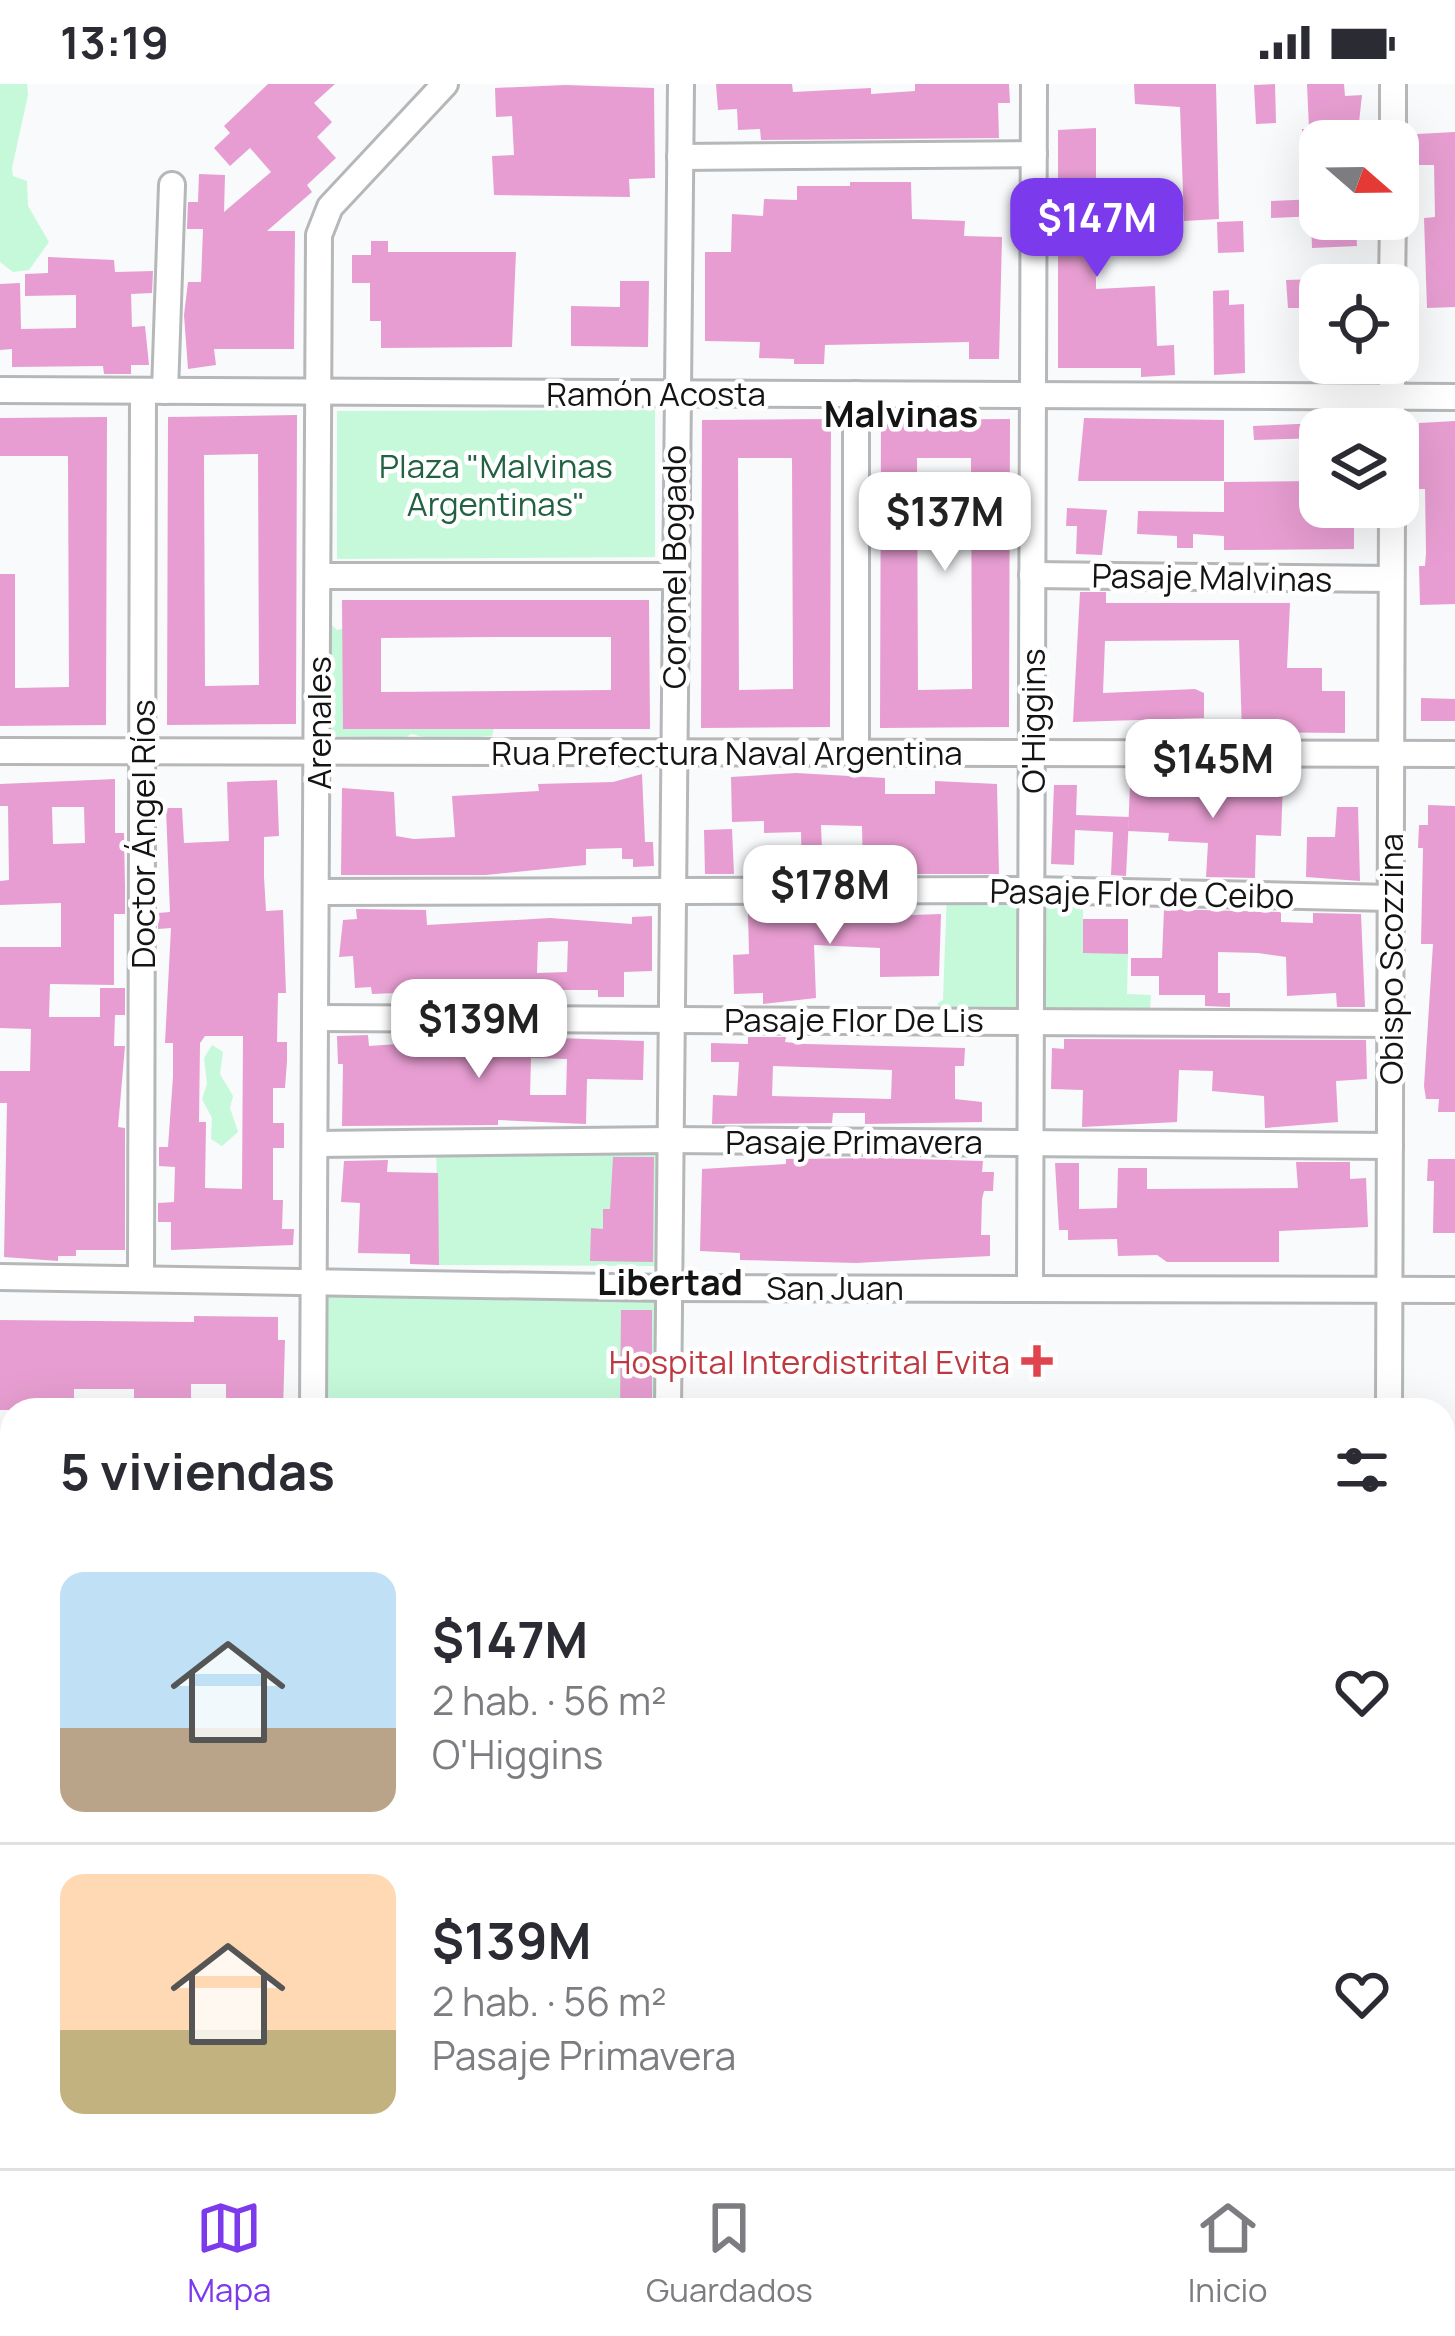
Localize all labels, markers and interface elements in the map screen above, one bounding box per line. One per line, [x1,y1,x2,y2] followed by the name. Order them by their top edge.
[60,11,169,73] text: 13:19
[1299,120,1419,240] north arrow
[1299,120,1419,528] map controls
[1013,178,1181,280] pin: $147M
[1037,190,1157,244] text: $147M
[1299,264,1419,384] button: locate
[546,371,766,416] street label: Ramón Acosta
[824,389,978,438] district label: Malvinas
[1299,408,1419,528] button: layers
[379,443,613,526] park label: Plaza "Malvinas Argentinas"
[651,445,696,689] street label: Coronel Bogado
[861,472,1029,574] pin: $137M
[886,484,1004,538] text: $137M
[1091,552,1333,602] street label: Pasaje Malvinas
[1010,649,1055,793] street label: O'Higgins
[296,656,341,790] street label: Arenales
[120,699,165,969] street label: Doctor Ángel Ríos
[1129,719,1297,821] pin: $145M
[491,730,963,775] street label: Rua Prefectura Naval Argentina
[1152,731,1274,785] text: $145M
[1368,833,1413,1085] street label: Obispo Scozzina
[746,845,914,947] pin: $178M
[770,857,890,911] text: $178M
[989,868,1295,918] street label: Pasaje Flor de Ceibo
[395,979,563,1081] pin: $139M
[418,991,540,1045] text: $139M
[724,997,984,1042] street label: Pasaje Flor De Lis
[725,1119,983,1164] street label: Pasaje Primavera
[597,1257,743,1306] district label: Libertad
[766,1265,904,1310] street label: San Juan
[609,1339,1010,1384] place label: Hospital Interdistrital Evita
[1021,1345,1053,1377] marker: Hospital Interdistrital Evita
[60,1436,335,1505] text: 5 viviendas
[1329,1437,1395,1503] icon: filters
[432,1604,588,1673] text: $147M
[156,1620,300,1764] icon: home
[1329,1659,1395,1725] icon: heart
[432,1673,667,1727] text: 2 hab. · 56 m²
[432,1727,603,1781] text: O'Higgins
[432,1905,591,1974] text: $139M
[156,1922,300,2066] icon: home
[1329,1961,1395,2027] icon: heart
[432,1974,667,2028] text: 2 hab. · 56 m²
[432,2028,736,2082] text: Pasaje Primavera
[187,2195,271,2312] tab: Mapa
[646,2195,813,2312] tab: Guardados
[1188,2195,1268,2312] tab: Inicio

